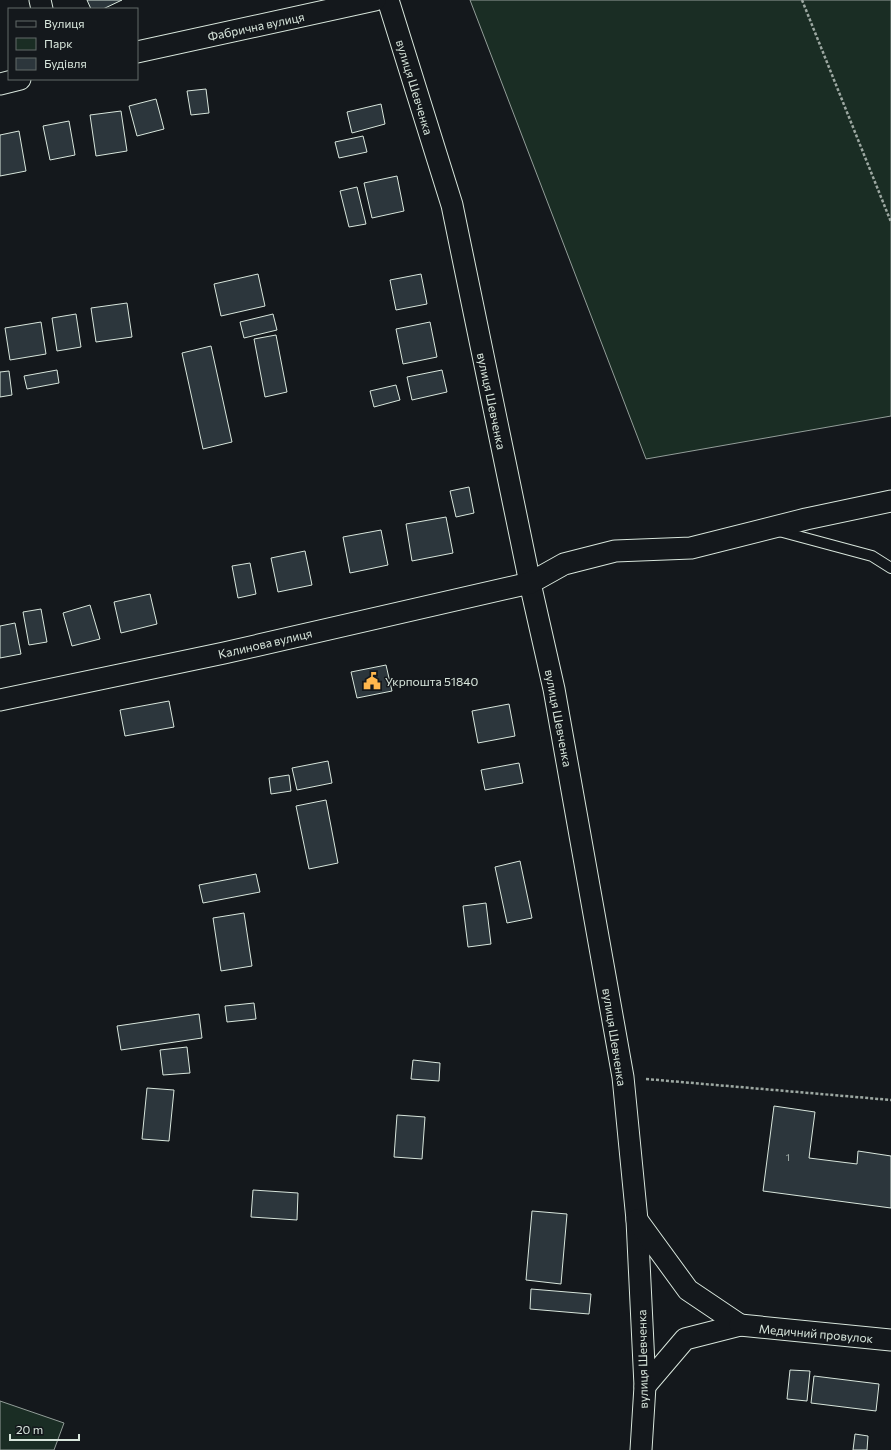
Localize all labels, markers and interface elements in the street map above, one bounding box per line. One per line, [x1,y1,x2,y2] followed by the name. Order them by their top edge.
[8,8,138,80] legend
[206,9,306,43] street label: Фабрична вулиця
[44,16,85,30] text: Вулиця
[44,36,73,50] text: Парк
[394,38,436,136] street label: вулиця Шевченка
[44,56,87,70] text: Будівля
[475,351,509,451] street label: вулиця Шевченка
[217,625,313,661] street label: Калинова вулиця
[543,668,575,768] street label: вулиця Шевченка
[362,671,382,691] public building icon: Укрпошта 51840
[385,674,478,688] place label: Укрпошта 51840
[600,987,630,1087] street label: вулиця Шевченка
[786,1151,790,1163] house number: 1
[634,1309,650,1409] street label: вулиця Шевченка
[758,1321,874,1345] street label: Медичний провулок
[10,1416,79,1442] scale bar
[16,1422,43,1436] text: 20 m

